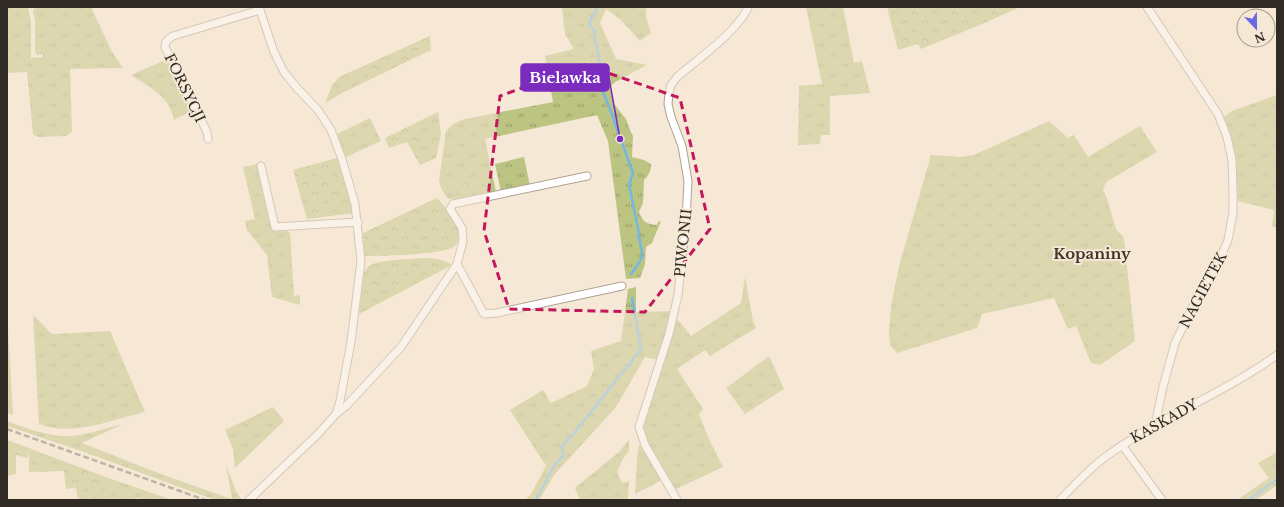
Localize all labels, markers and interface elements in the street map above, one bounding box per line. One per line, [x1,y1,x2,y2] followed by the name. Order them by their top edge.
[1236,8,1276,48] north arrow
[1252,29,1267,46] text: N
[161,50,210,126] street label: FORSYCJI
[521,64,609,91] callout: Bielawka
[529,68,601,87] text: Bielawka
[670,208,696,278] street label: PIWONII
[1053,244,1131,263] district label: Kopaniny
[1175,248,1231,331] street label: NAGIETEK
[1127,395,1202,447] street label: KASKADY

